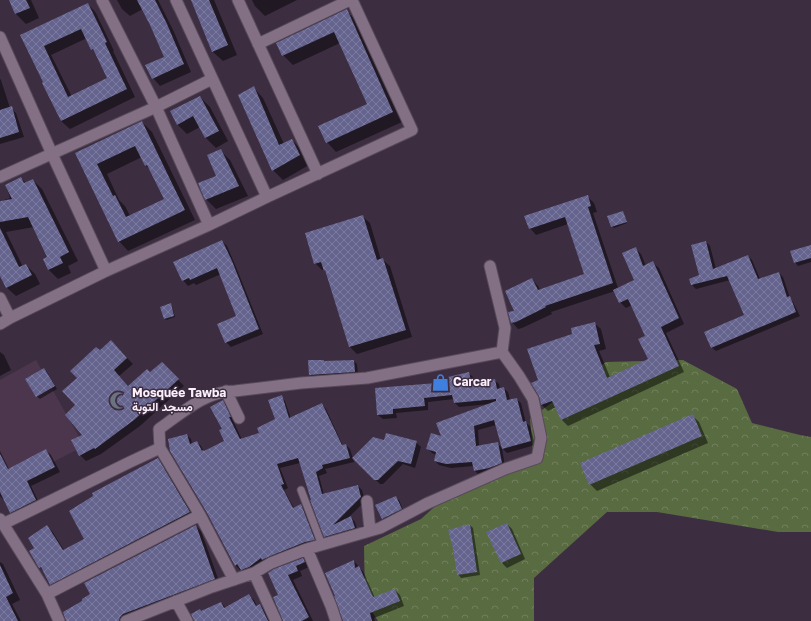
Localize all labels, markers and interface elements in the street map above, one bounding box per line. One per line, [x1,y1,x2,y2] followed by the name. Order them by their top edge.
[430,372,450,392] shop icon: Carcar
[453,374,492,389] place label: Carcar
[132,385,226,415] place label: Mosquée Tawba مسجد التوبة
[109,390,129,410] mosque icon: Mosquée Tawba مسجد التوبة

